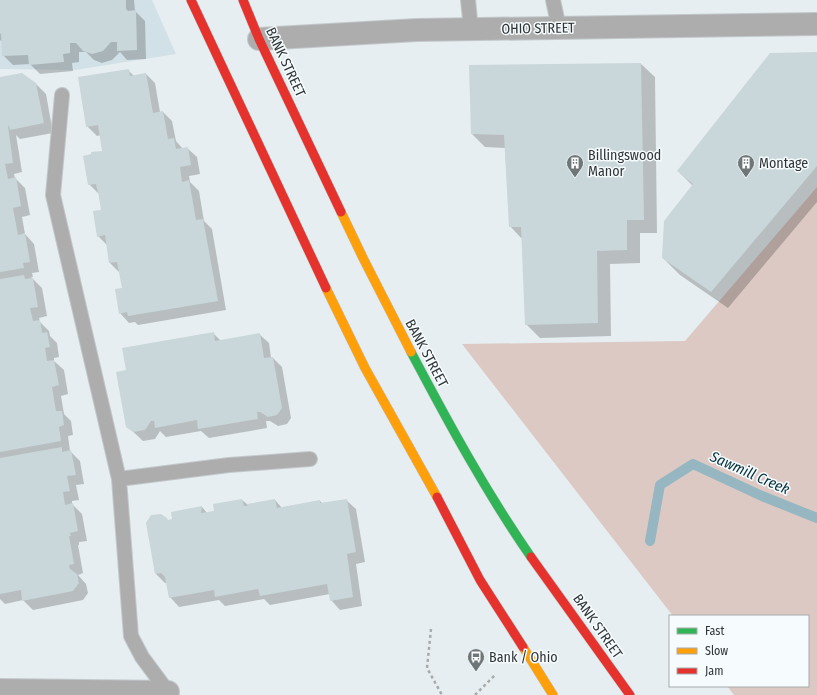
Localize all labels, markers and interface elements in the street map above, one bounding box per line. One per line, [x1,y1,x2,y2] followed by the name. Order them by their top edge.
[501,19,575,38] street label: OHIO STREET
[262,25,309,100] street label: BANK STREET
[588,147,661,180] place label: Billingswood Manor
[565,153,585,178] building icon: Billingswood Manor
[736,153,756,178] building icon: Montage
[759,155,808,172] place label: Montage
[402,316,452,391] street label: BANK STREET
[707,447,793,499] water label: Sawmill Creek
[569,591,626,662] street label: BANK STREET
[669,615,809,687] legend
[705,624,724,638] text: Fast
[705,644,728,658] text: Slow
[466,647,486,672] bus stop icon: Bank / Ohio
[489,649,558,666] place label: Bank / Ohio
[705,664,723,678] text: Jam

